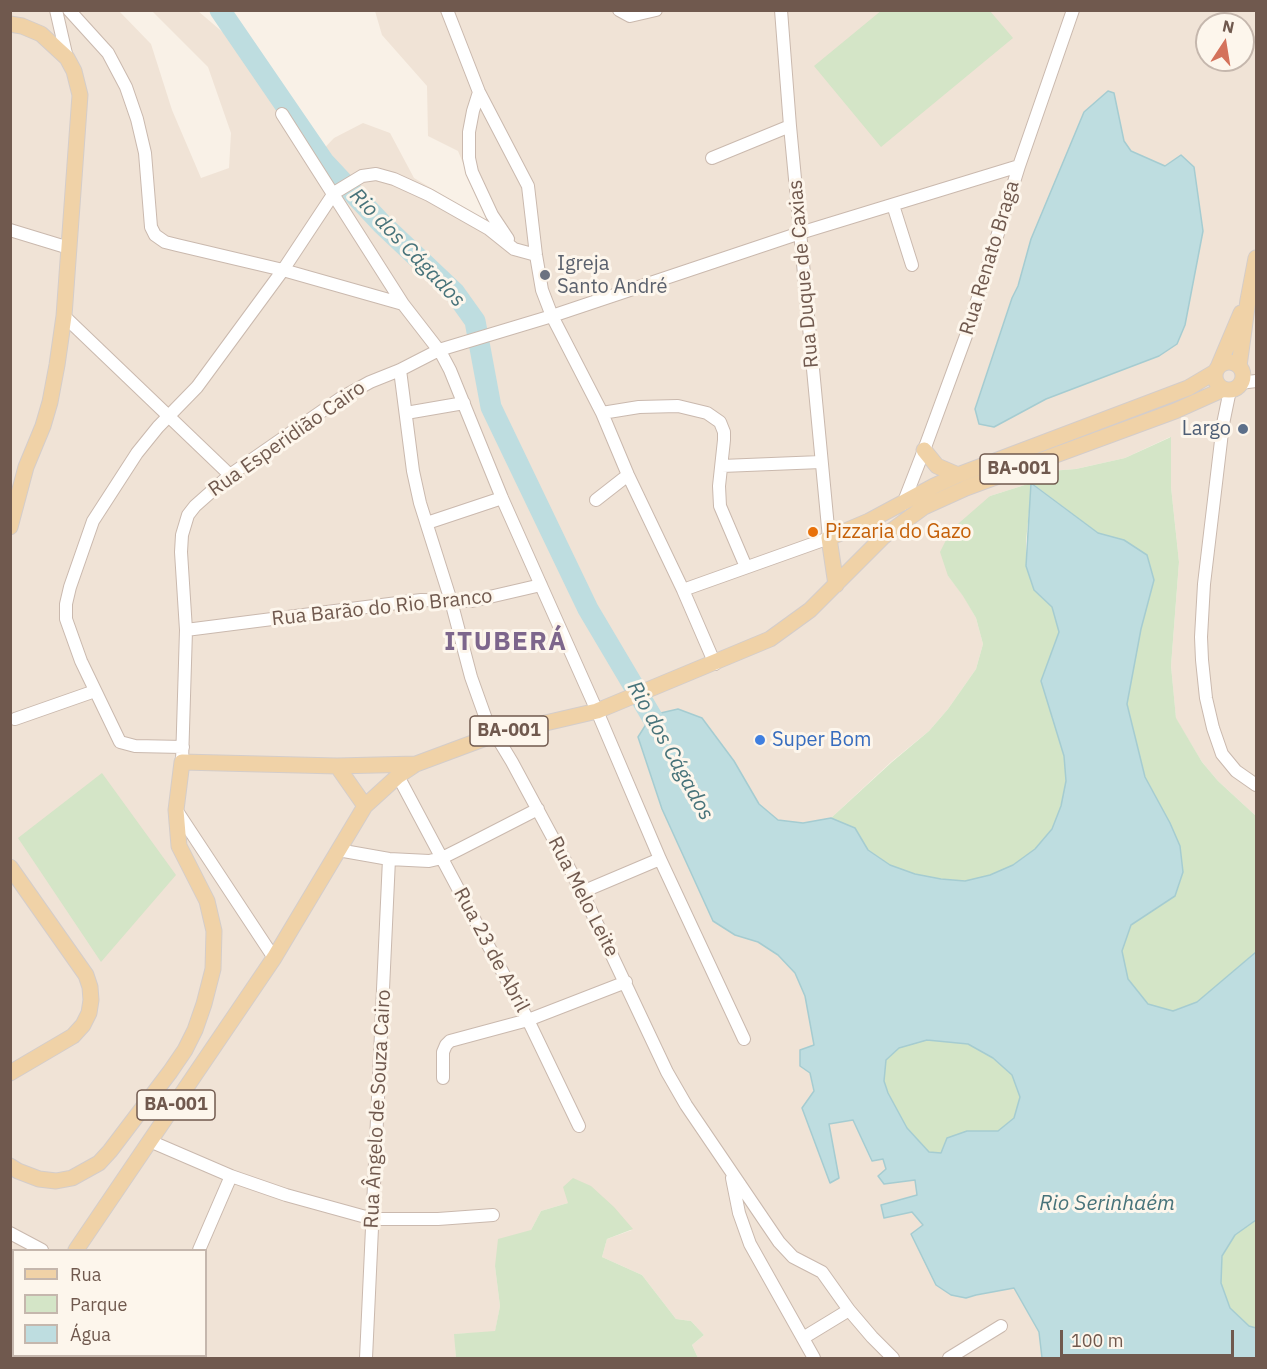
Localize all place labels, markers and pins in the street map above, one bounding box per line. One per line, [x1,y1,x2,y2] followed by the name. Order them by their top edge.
[557,252,668,299] place label: Igreja Santo André
[538,268,552,282] marker: Igreja Santo André
[1182,417,1231,441] place label: Largo
[1236,422,1250,436] marker: Largo
[825,520,971,544] place label: Pizzaria do Gazo
[806,525,820,539] marker: Pizzaria do Gazo
[772,728,871,752] place label: Super Bom
[753,733,767,747] marker: Super Bom

